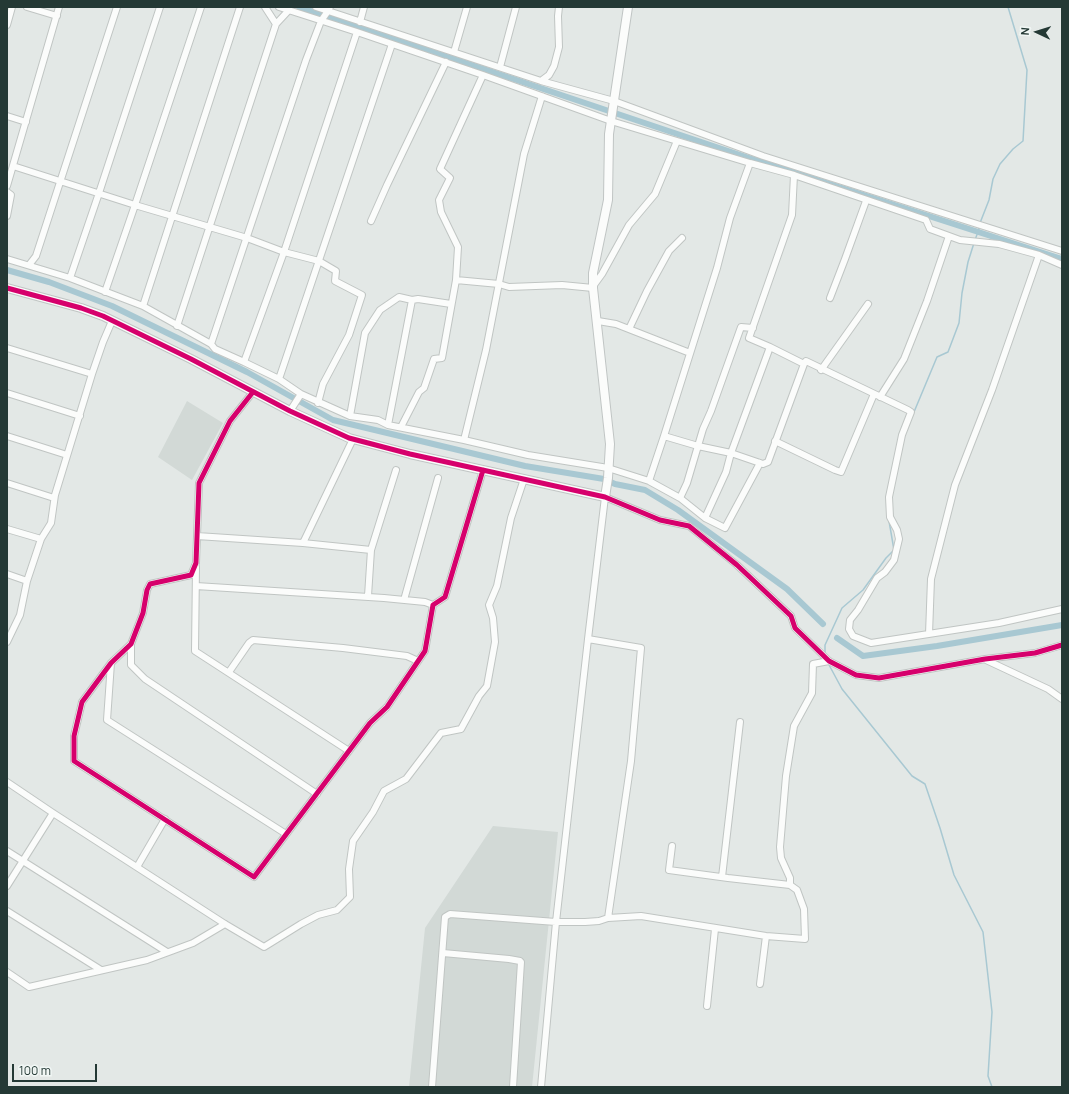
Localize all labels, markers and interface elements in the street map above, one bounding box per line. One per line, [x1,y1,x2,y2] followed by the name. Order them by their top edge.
[1017,12,1057,52] north arrow
[1017,27,1032,36] text: N
[14,1056,99,1082] scale bar
[19,1062,51,1079] text: 100 m

